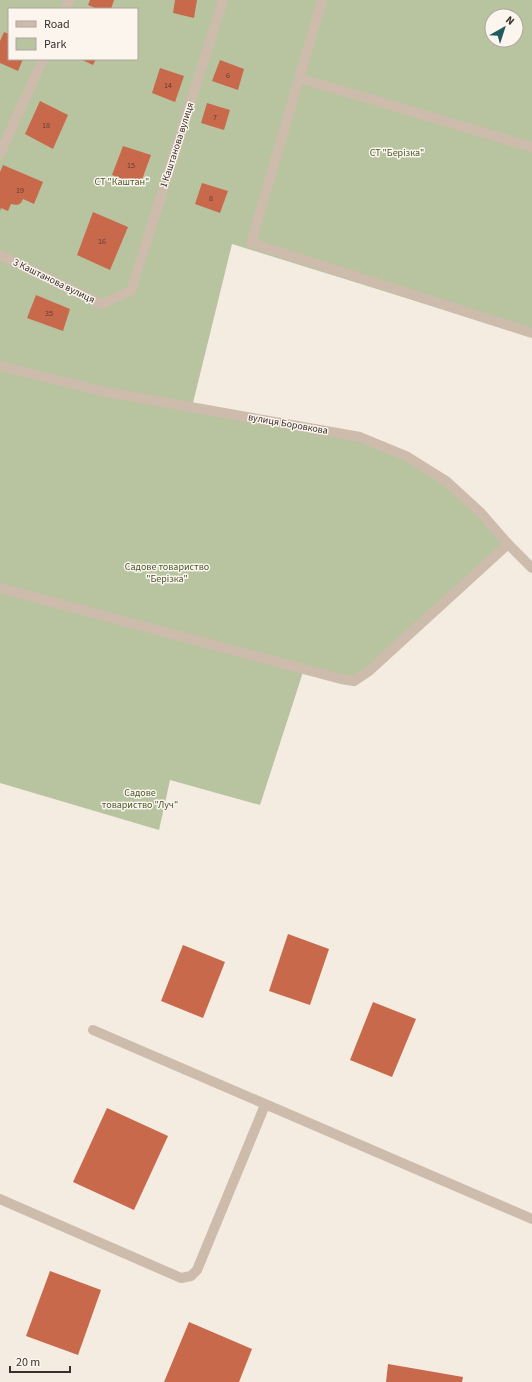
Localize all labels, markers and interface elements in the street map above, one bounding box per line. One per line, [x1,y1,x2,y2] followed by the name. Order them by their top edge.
[8,8,138,60] legend
[484,8,524,48] north arrow
[502,12,518,29] text: N
[44,16,70,33] text: Road
[44,36,66,53] text: Park
[226,70,230,81] house number: 6
[164,80,172,91] house number: 14
[157,100,197,190] street label: 1 Каштанова вулиця
[213,112,217,123] house number: 7
[42,120,50,131] house number: 18
[370,146,424,160] park label: СТ "Берізка"
[127,160,135,171] house number: 15
[95,175,149,189] park label: СТ "Каштан"
[16,185,24,196] house number: 19
[209,193,213,204] house number: 8
[98,236,106,247] house number: 16
[11,255,97,307] street label: 3 Каштанова вулиця
[45,308,53,319] house number: 35
[247,410,329,438] street label: вулиця Боровкова
[125,560,209,586] park label: Садове товариство "Берізка"
[102,786,178,812] park label: Садове товариство "Луч"
[10,1348,70,1374] scale bar
[16,1354,40,1371] text: 20 m

